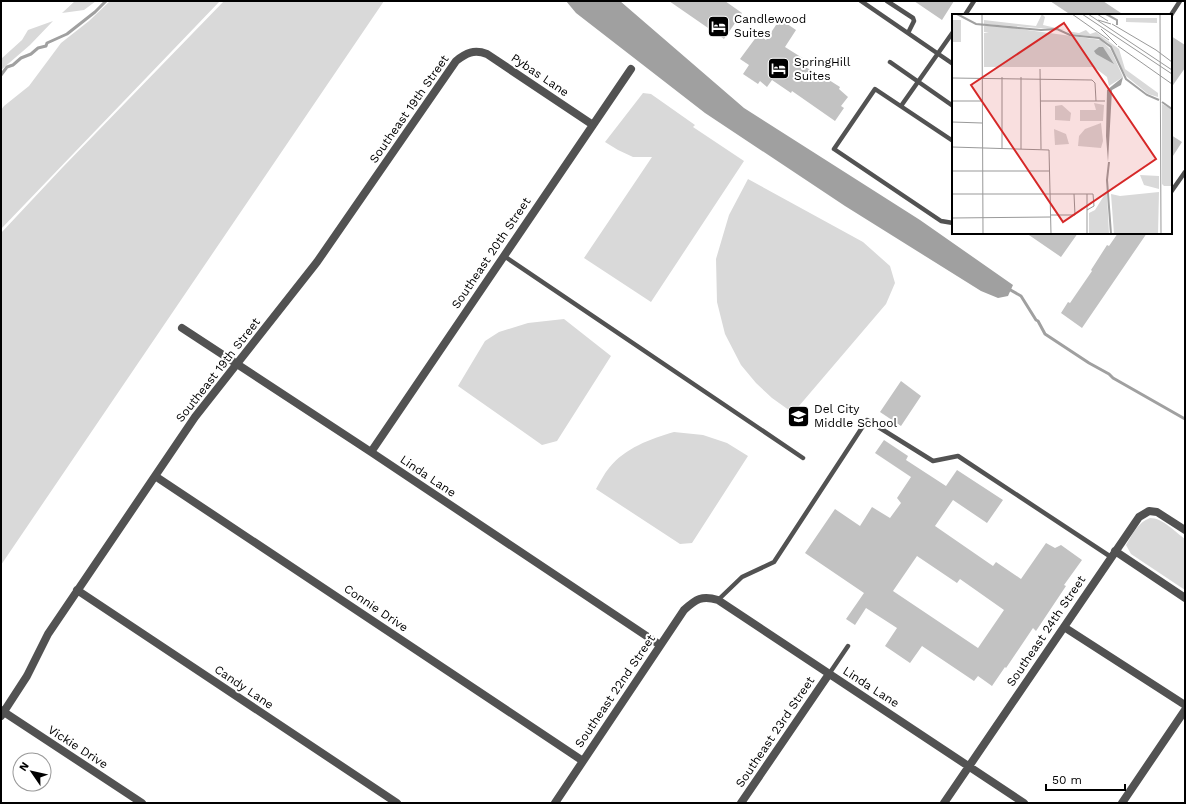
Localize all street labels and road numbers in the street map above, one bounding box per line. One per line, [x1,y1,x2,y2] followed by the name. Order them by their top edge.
[508,51,572,99] street label: Pybas Lane
[366,52,452,166] street label: Southeast 19th Street
[449,195,533,311] street label: Southeast 20th Street
[173,315,263,425] street label: Southeast 19th Street
[397,452,459,500] street label: Linda Lane
[1004,573,1088,689] street label: Southeast 24th Street
[341,581,411,635] street label: Connie Drive
[572,632,658,750] street label: Southeast 22nd Street
[212,662,276,712] street label: Candy Lane
[840,664,902,710] street label: Linda Lane
[733,674,817,790] street label: Southeast 23rd Street
[45,722,111,772] street label: Vickie Drive

